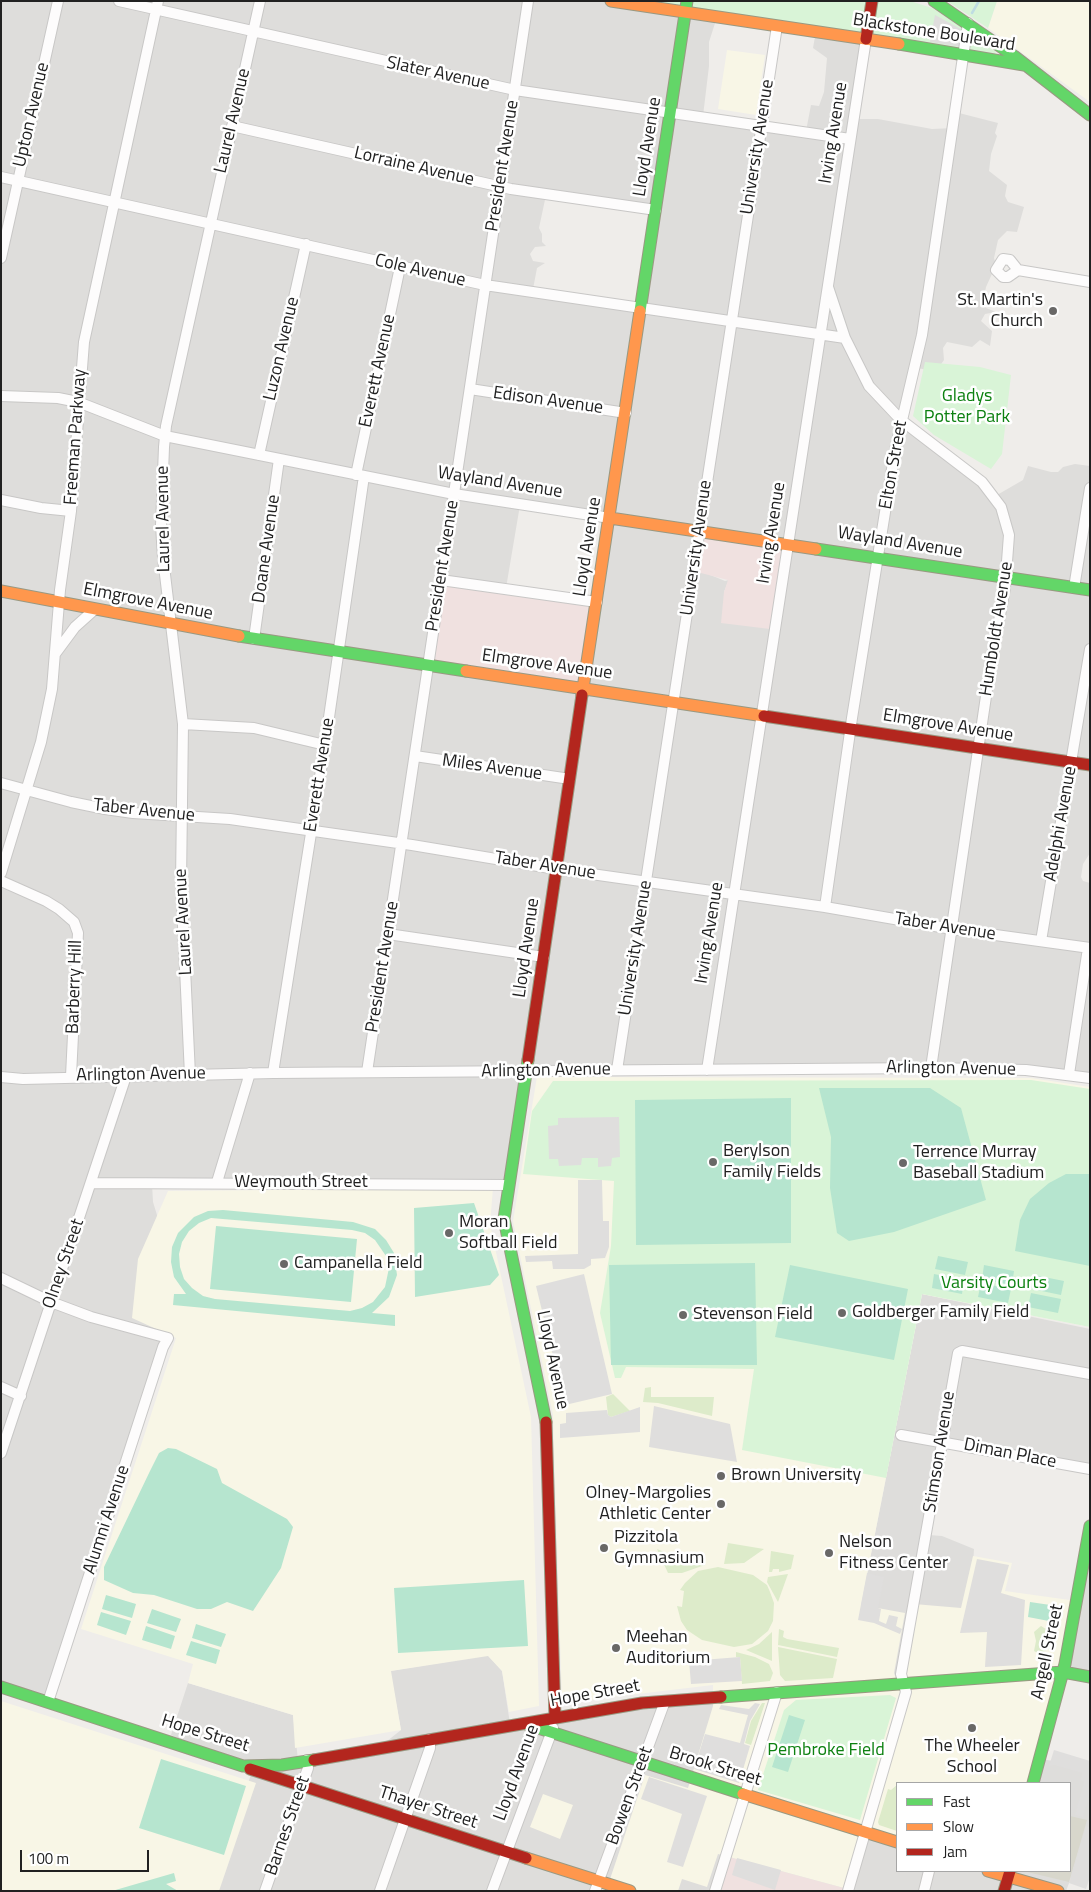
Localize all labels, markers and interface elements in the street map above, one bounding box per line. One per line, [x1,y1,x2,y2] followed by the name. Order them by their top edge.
[851,10,1017,56] street label: Blackstone Boulevard
[384,53,492,95] street label: Slater Avenue
[9,61,55,169] street label: Upton Avenue
[210,67,256,175] street label: Laurel Avenue
[737,78,779,216] street label: University Avenue
[815,81,853,185] street label: Irving Avenue
[629,96,667,198] street label: Lloyd Avenue
[482,99,524,233] street label: President Avenue
[352,143,476,191] street label: Lorraine Avenue
[372,250,468,292] street label: Cole Avenue
[957,290,1043,332] place label: St. Martin's Church
[260,295,304,403] street label: Luzon Avenue
[1047,305,1059,317] marker: St. Martin's Church
[355,312,401,430] street label: Everett Avenue
[60,368,92,506] street label: Freeman Parkway
[492,383,604,419] street label: Edison Avenue
[924,386,1010,428] park label: Gladys Potter Park
[876,419,912,511] street label: Elton Street
[436,462,564,504] street label: Wayland Avenue
[152,465,176,573] street label: Laurel Avenue
[677,479,717,617] street label: University Avenue
[753,481,791,585] street label: Irving Avenue
[249,493,285,605] street label: Doane Avenue
[569,496,607,598] street label: Lloyd Avenue
[422,499,464,633] street label: President Avenue
[836,522,964,564] street label: Wayland Avenue
[976,560,1018,698] street label: Humboldt Avenue
[81,579,215,625] street label: Elmgrove Avenue
[480,645,614,685] street label: Elmgrove Avenue
[881,705,1015,747] street label: Elmgrove Avenue
[300,716,340,834] street label: Everett Avenue
[441,750,543,786] street label: Miles Avenue
[1040,765,1082,883] street label: Adelphi Avenue
[92,795,196,827] street label: Taber Avenue
[493,847,597,885] street label: Taber Avenue
[170,868,198,976] street label: Laurel Avenue
[615,879,657,1017] street label: University Avenue
[691,881,729,985] street label: Irving Avenue
[509,897,545,999] street label: Lloyd Avenue
[362,900,404,1034] street label: President Avenue
[893,908,997,946] street label: Taber Avenue
[63,939,87,1035] street label: Barberry Hill
[886,1057,1016,1081] street label: Arlington Avenue
[481,1059,611,1083] street label: Arlington Avenue
[76,1063,206,1087] street label: Arlington Avenue
[723,1141,821,1184] place label: Berylson Family Fields
[913,1142,1044,1184] place label: Terrence Murray Baseball Stadium
[707,1156,719,1168] marker: Berylson Family Fields
[897,1157,909,1169] marker: Terrence Murray Baseball Stadium
[234,1172,368,1194] street label: Weymouth Street
[459,1212,557,1254] place label: Moran Softball Field
[39,1216,89,1312] street label: Olney Street
[443,1227,455,1239] marker: Moran Softball Field
[294,1253,423,1275] place label: Campanella Field
[278,1258,290,1270] marker: Campanella Field
[941,1273,1047,1295] park label: Varsity Courts
[852,1302,1029,1324] place label: Goldberger Family Field
[693,1304,813,1326] place label: Stevenson Field
[836,1307,848,1319] marker: Goldberger Family Field
[531,1309,573,1411] street label: Lloyd Avenue
[677,1309,689,1321] marker: Stevenson Field
[920,1390,960,1514] street label: Stimson Avenue
[962,1434,1058,1474] street label: Diman Place
[79,1463,135,1577] street label: Alumni Avenue
[731,1465,861,1487] place label: Brown University
[715,1470,727,1482] marker: Brown University
[585,1483,711,1526] place label: Olney-Margolies Athletic Center
[715,1498,727,1510] marker: Olney-Margolies Athletic Center
[614,1527,704,1570] place label: Pizzitola Gymnasium
[839,1532,948,1575] place label: Nelson Fitness Center
[598,1542,610,1554] marker: Pizzitola Gymnasium
[823,1547,835,1559] marker: Nelson Fitness Center
[1027,1602,1069,1702] street label: Angell Street
[626,1627,710,1670] place label: Meehan Auditorium
[610,1642,622,1654] marker: Meehan Auditorium
[549,1676,641,1712] street label: Hope Street
[159,1710,251,1758] street label: Hope Street
[490,1722,544,1824] street label: Lloyd Avenue
[966,1722,978,1734] marker: The Wheeler School
[924,1736,1020,1778] place label: The Wheeler School
[767,1740,885,1762] park label: Pembroke Field
[666,1743,764,1791] street label: Brook Street
[602,1744,658,1848] street label: Bowen Street
[261,1773,315,1879] street label: Barnes Street
[376,1782,480,1834] street label: Thayer Street
[896,1782,1071,1872] legend
[943,1790,970,1813] text: Fast
[943,1815,974,1838] text: Slow
[22,1840,151,1872] scale bar
[943,1840,967,1863] text: Jam
[28,1847,69,1870] text: 100 m

